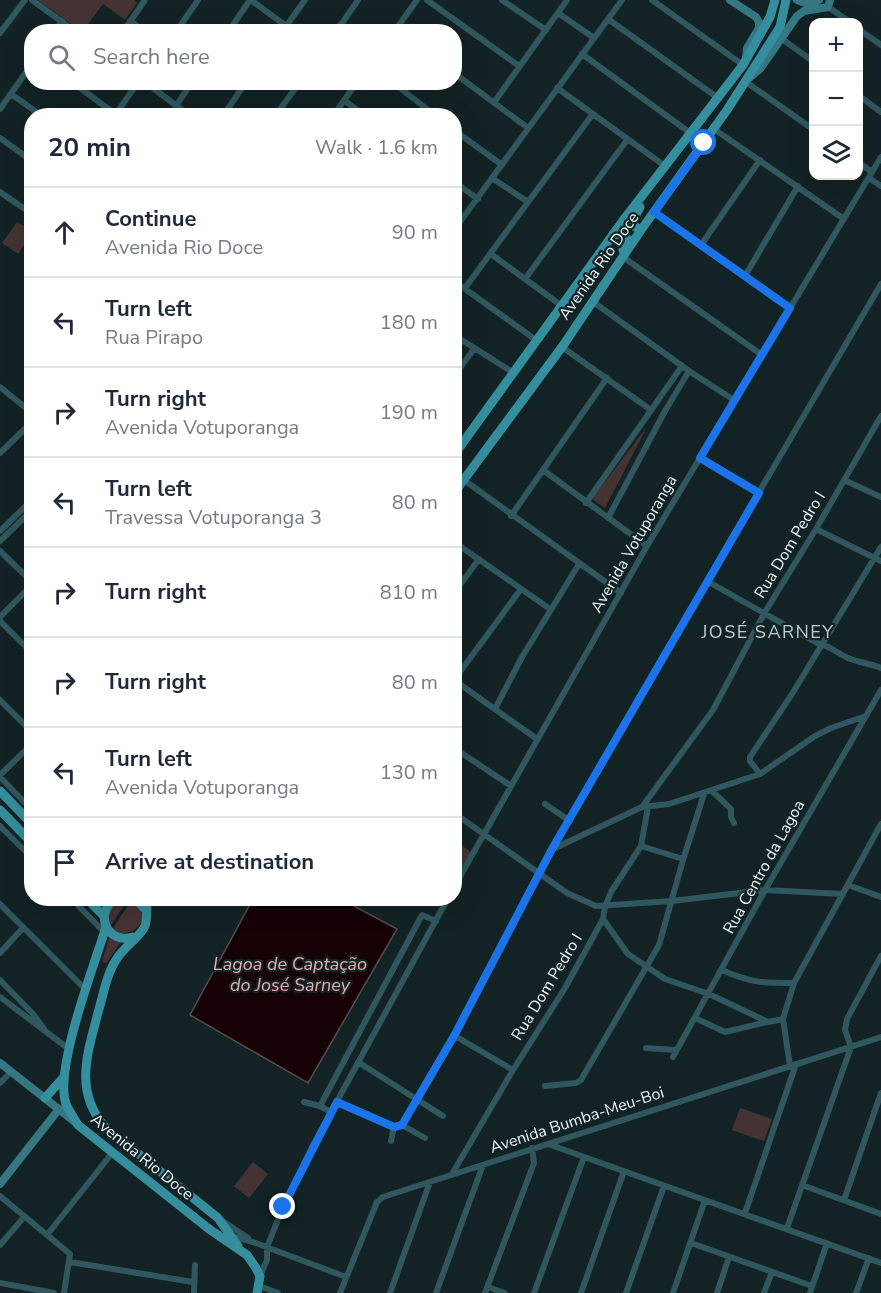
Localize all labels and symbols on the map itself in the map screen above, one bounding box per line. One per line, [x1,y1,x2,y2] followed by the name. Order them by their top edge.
[690,129,716,155] route start
[554,208,644,324] street label: Avenida Rio Doce
[586,471,682,617] street label: Avenida Votuporanga
[749,487,831,603] street label: Rua Dom Pedro I
[701,620,834,644] district label: JOSÉ SARNEY
[718,796,810,938] street label: Rua Centro da Lagoa
[506,929,588,1045] street label: Rua Dom Pedro I
[213,952,367,997] water label: Lagoa de Captação do José Sarney
[487,1081,667,1159] street label: Avenida Bumba-Meu-Boi
[86,1109,198,1205] street label: Avenida Rio Doce
[269,1193,295,1219] route end

